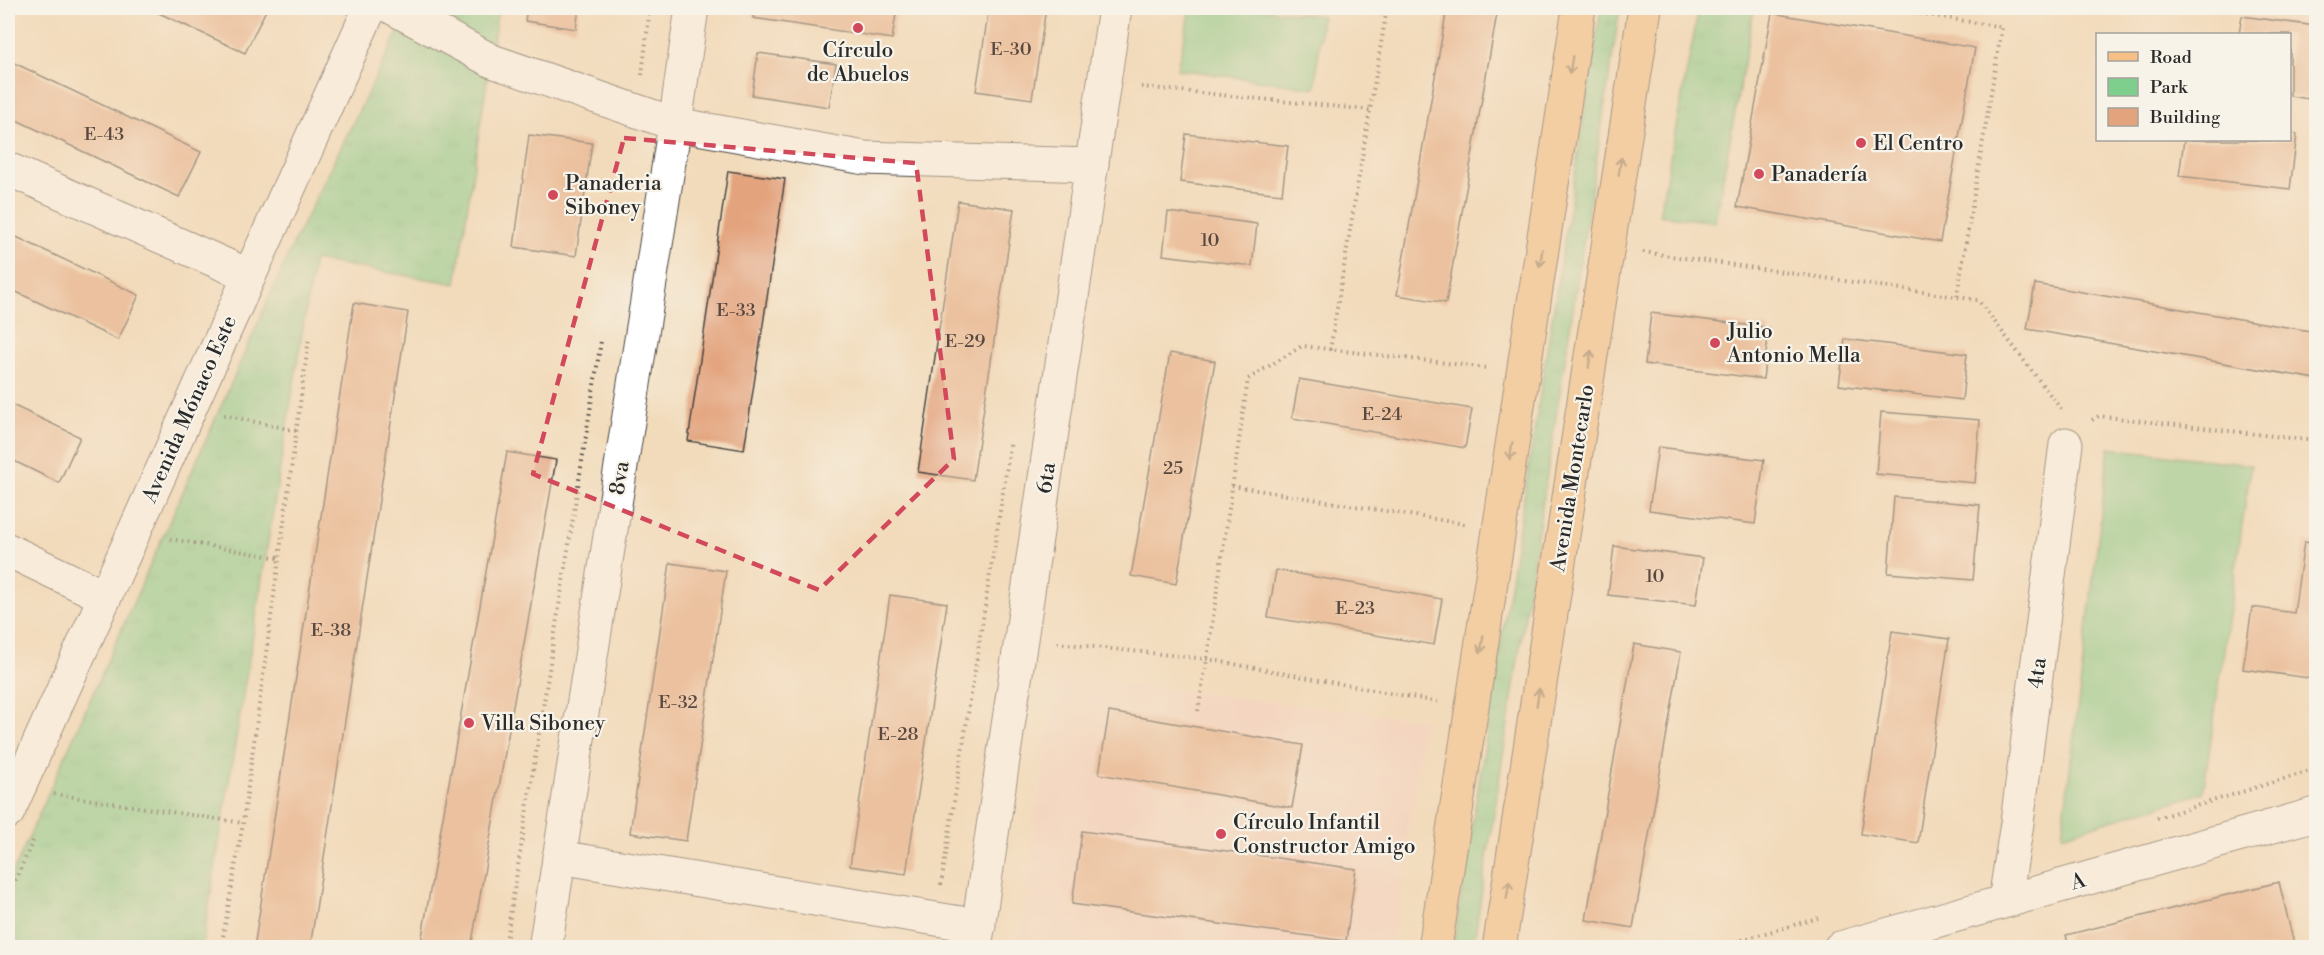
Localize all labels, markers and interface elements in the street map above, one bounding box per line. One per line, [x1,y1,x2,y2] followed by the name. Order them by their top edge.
[851,21,865,35] marker: Círculo de Abuelos
[2096,33,2291,141] legend
[807,38,909,88] place label: Círculo de Abuelos
[990,38,1032,61] house number: E-30
[2150,46,2193,69] text: Road
[1565,55,1576,75] one-way arrow
[2150,76,2189,99] text: Park
[2149,106,2221,129] text: Building
[84,123,124,146] house number: E-43
[1873,131,1964,157] place label: El Centro
[1854,136,1868,150] marker: El Centro
[1615,157,1626,177] one-way arrow
[1771,162,1868,188] place label: Panadería
[1752,167,1766,181] marker: Panadería
[565,171,662,221] place label: Panaderia Siboney
[546,188,560,202] marker: Panaderia Siboney
[1200,229,1220,252] house number: 10
[1535,248,1546,267] one-way arrow
[716,299,756,322] house number: E-33
[136,312,243,508] street label: Avenida Mónaco Este
[1726,319,1861,369] place label: Julio Antonio Mella
[945,330,985,353] house number: E-29
[1708,336,1722,350] marker: Julio Antonio Mella
[1585,350,1596,369] one-way arrow
[1545,383,1601,575] street label: Avenida Montecarlo
[1362,403,1403,426] house number: E-24
[1506,440,1517,460] one-way arrow
[1163,457,1183,480] house number: 25
[604,459,636,497] street label: 8va
[1032,461,1062,495] street label: 6ta
[1645,565,1665,588] house number: 10
[1335,597,1375,620] house number: E-23
[311,619,351,642] house number: E-38
[1476,633,1487,653] one-way arrow
[2023,656,2053,690] street label: 4ta
[1532,688,1543,707] one-way arrow
[658,691,698,714] house number: E-32
[480,711,606,737] place label: Villa Siboney
[462,716,476,730] marker: Villa Siboney
[878,723,918,746] house number: E-28
[1233,810,1416,860] place label: Círculo Infantil Constructor Amigo
[1214,827,1228,841] marker: Círculo Infantil Constructor Amigo
[2067,867,2089,897] street label: A
[1502,880,1513,900] one-way arrow

